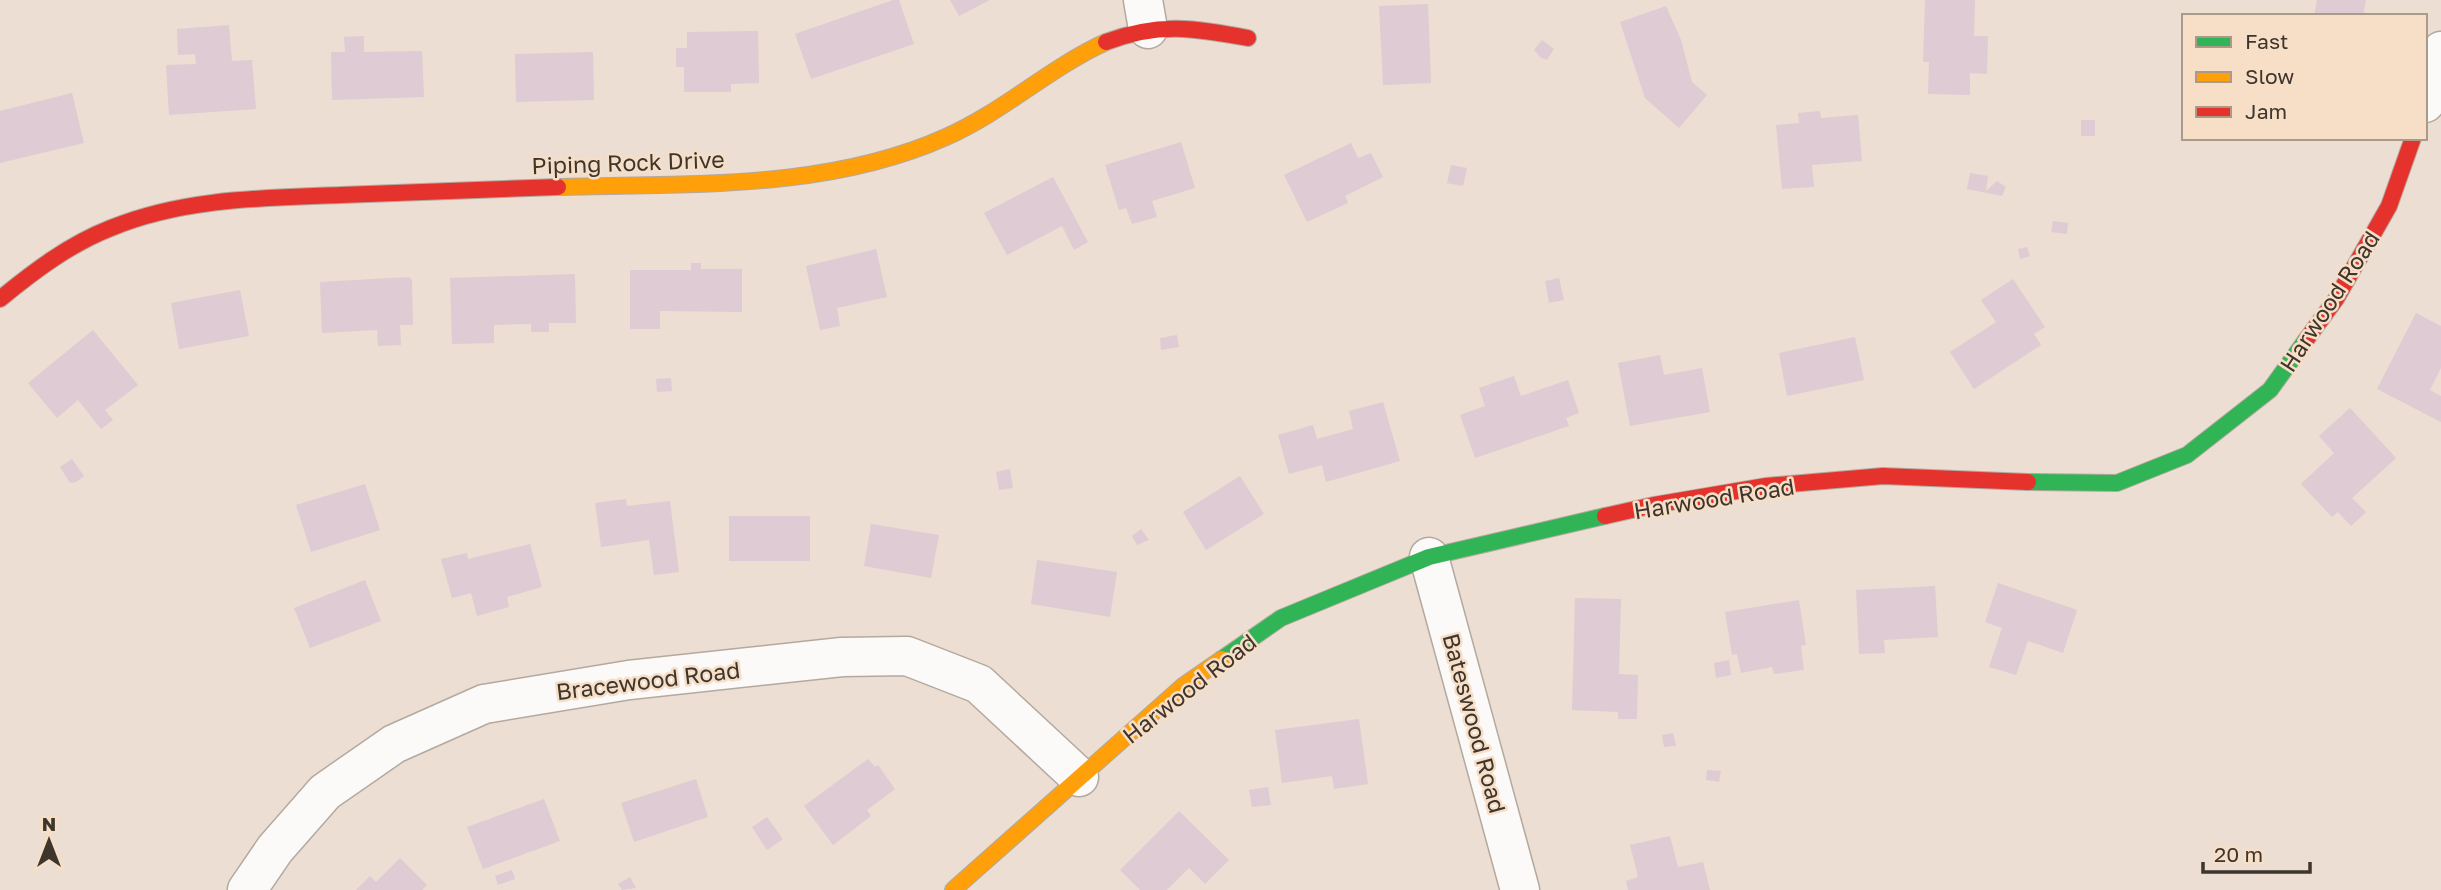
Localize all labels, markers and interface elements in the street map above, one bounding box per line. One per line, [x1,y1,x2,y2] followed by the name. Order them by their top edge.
[2182,14,2427,140] legend
[2245,28,2288,54] text: Fast
[2245,63,2294,89] text: Slow
[2245,98,2287,124] text: Jam
[531,145,725,179] street label: Piping Rock Drive
[2273,225,2385,377] street label: Harwood Road
[1632,471,1796,525] street label: Harwood Road
[1116,627,1262,749] street label: Harwood Road
[1438,630,1512,816] street label: Bateswood Road
[554,655,742,705] street label: Bracewood Road
[14,806,84,876] north arrow
[42,812,56,835] text: N
[2203,830,2310,874] scale bar
[2214,841,2263,867] text: 20 m

